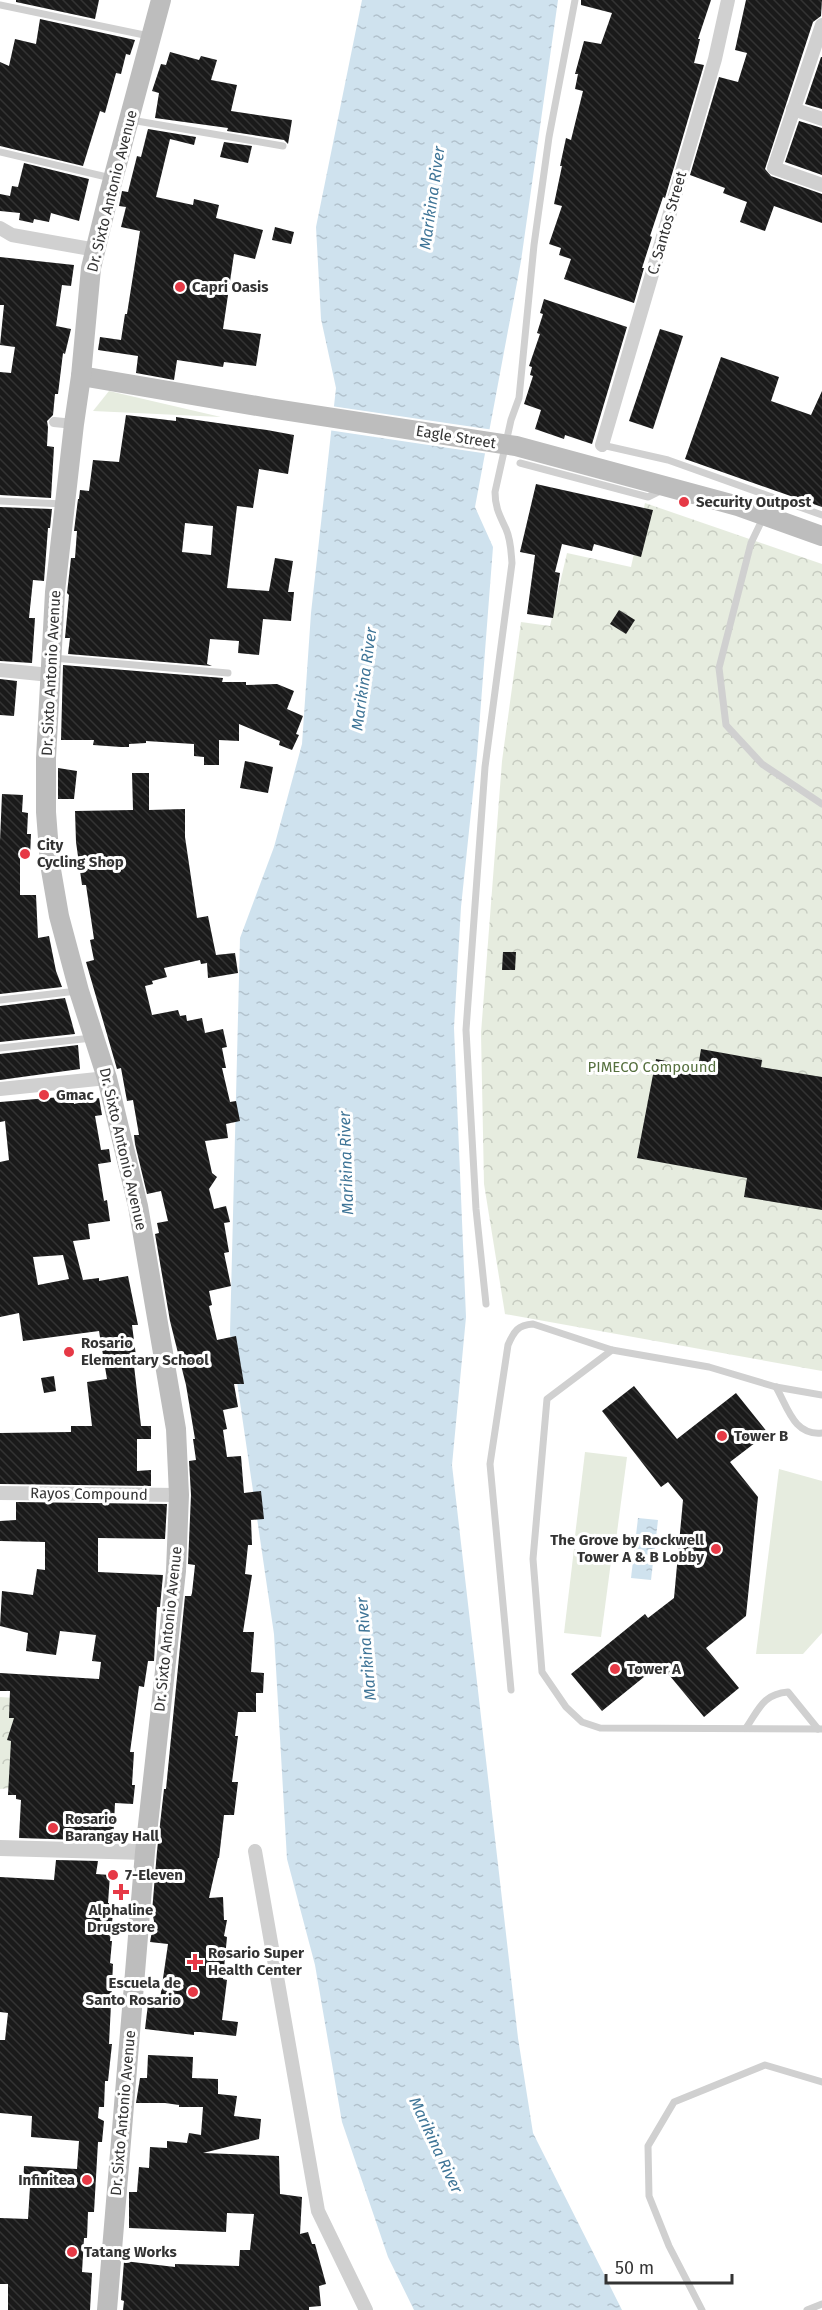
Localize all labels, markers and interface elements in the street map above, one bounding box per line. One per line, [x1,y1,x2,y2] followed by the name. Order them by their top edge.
[83,108,141,274] street label: Dr. Sixto Antonio Avenue
[415,144,449,251] water label: Marikina River
[644,169,691,277] street label: C. Santos Street
[192,278,268,296] place label: Capri Oasis
[173,280,187,294] marker: Capri Oasis
[415,422,498,452] street label: Eagle Street
[696,493,811,511] place label: Security Outpost
[677,495,691,509] marker: Security Outpost
[38,589,64,757] street label: Dr. Sixto Antonio Avenue
[347,625,381,732] water label: Marikina River
[37,836,124,871] place label: City Cycling Shop
[18,847,32,861] marker: City Cycling Shop
[588,1058,717,1076] park label: PIMECO Compound
[96,1066,150,1232] street label: Dr. Sixto Antonio Avenue
[56,1086,95,1104] place label: Gmac
[37,1088,51,1102] marker: Gmac
[335,1110,357,1215] water label: Marikina River
[81,1334,209,1369] place label: Rosario Elementary School
[62,1345,76,1359] marker: Rosario Elementary School
[734,1427,788,1445] place label: Tower B
[715,1429,729,1443] marker: Tower B
[30,1484,148,1504] street label: Rayos Compound
[550,1531,705,1566] place label: The Grove by Rockwell Tower A & B Lobby
[709,1542,723,1556] marker: The Grove by Rockwell Tower A & B Lobby
[150,1545,186,1713] street label: Dr. Sixto Antonio Avenue
[352,1596,380,1702] water label: Marikina River
[627,1660,682,1678] place label: Tower A
[608,1662,622,1676] marker: Tower A
[65,1810,160,1845] place label: Rosario Barangay Hall
[46,1821,60,1835] marker: Rosario Barangay Hall
[125,1866,183,1884] place label: 7-Eleven
[106,1868,120,1882] marker: 7-Eleven
[114,1885,128,1899] marker: Alphaline Drugstore
[87,1901,155,1936] place label: Alphaline Drugstore
[208,1944,305,1979] place label: Rosario Super Health Center
[186,1953,204,1971] marker: Rosario Super Health Center
[86,1974,181,2009] place label: Escuela de Santo Rosario
[186,1985,200,1999] marker: Escuela de Santo Rosario
[107,2029,139,2197] street label: Dr. Sixto Antonio Avenue
[405,2094,467,2197] water label: Marikina River
[18,2171,75,2189] place label: Infinitea
[80,2173,94,2187] marker: Infinitea
[84,2243,177,2261] place label: Tatang Works
[65,2245,79,2259] marker: Tatang Works
[606,2247,732,2285] scale bar
[615,2257,654,2279] text: 50 m

